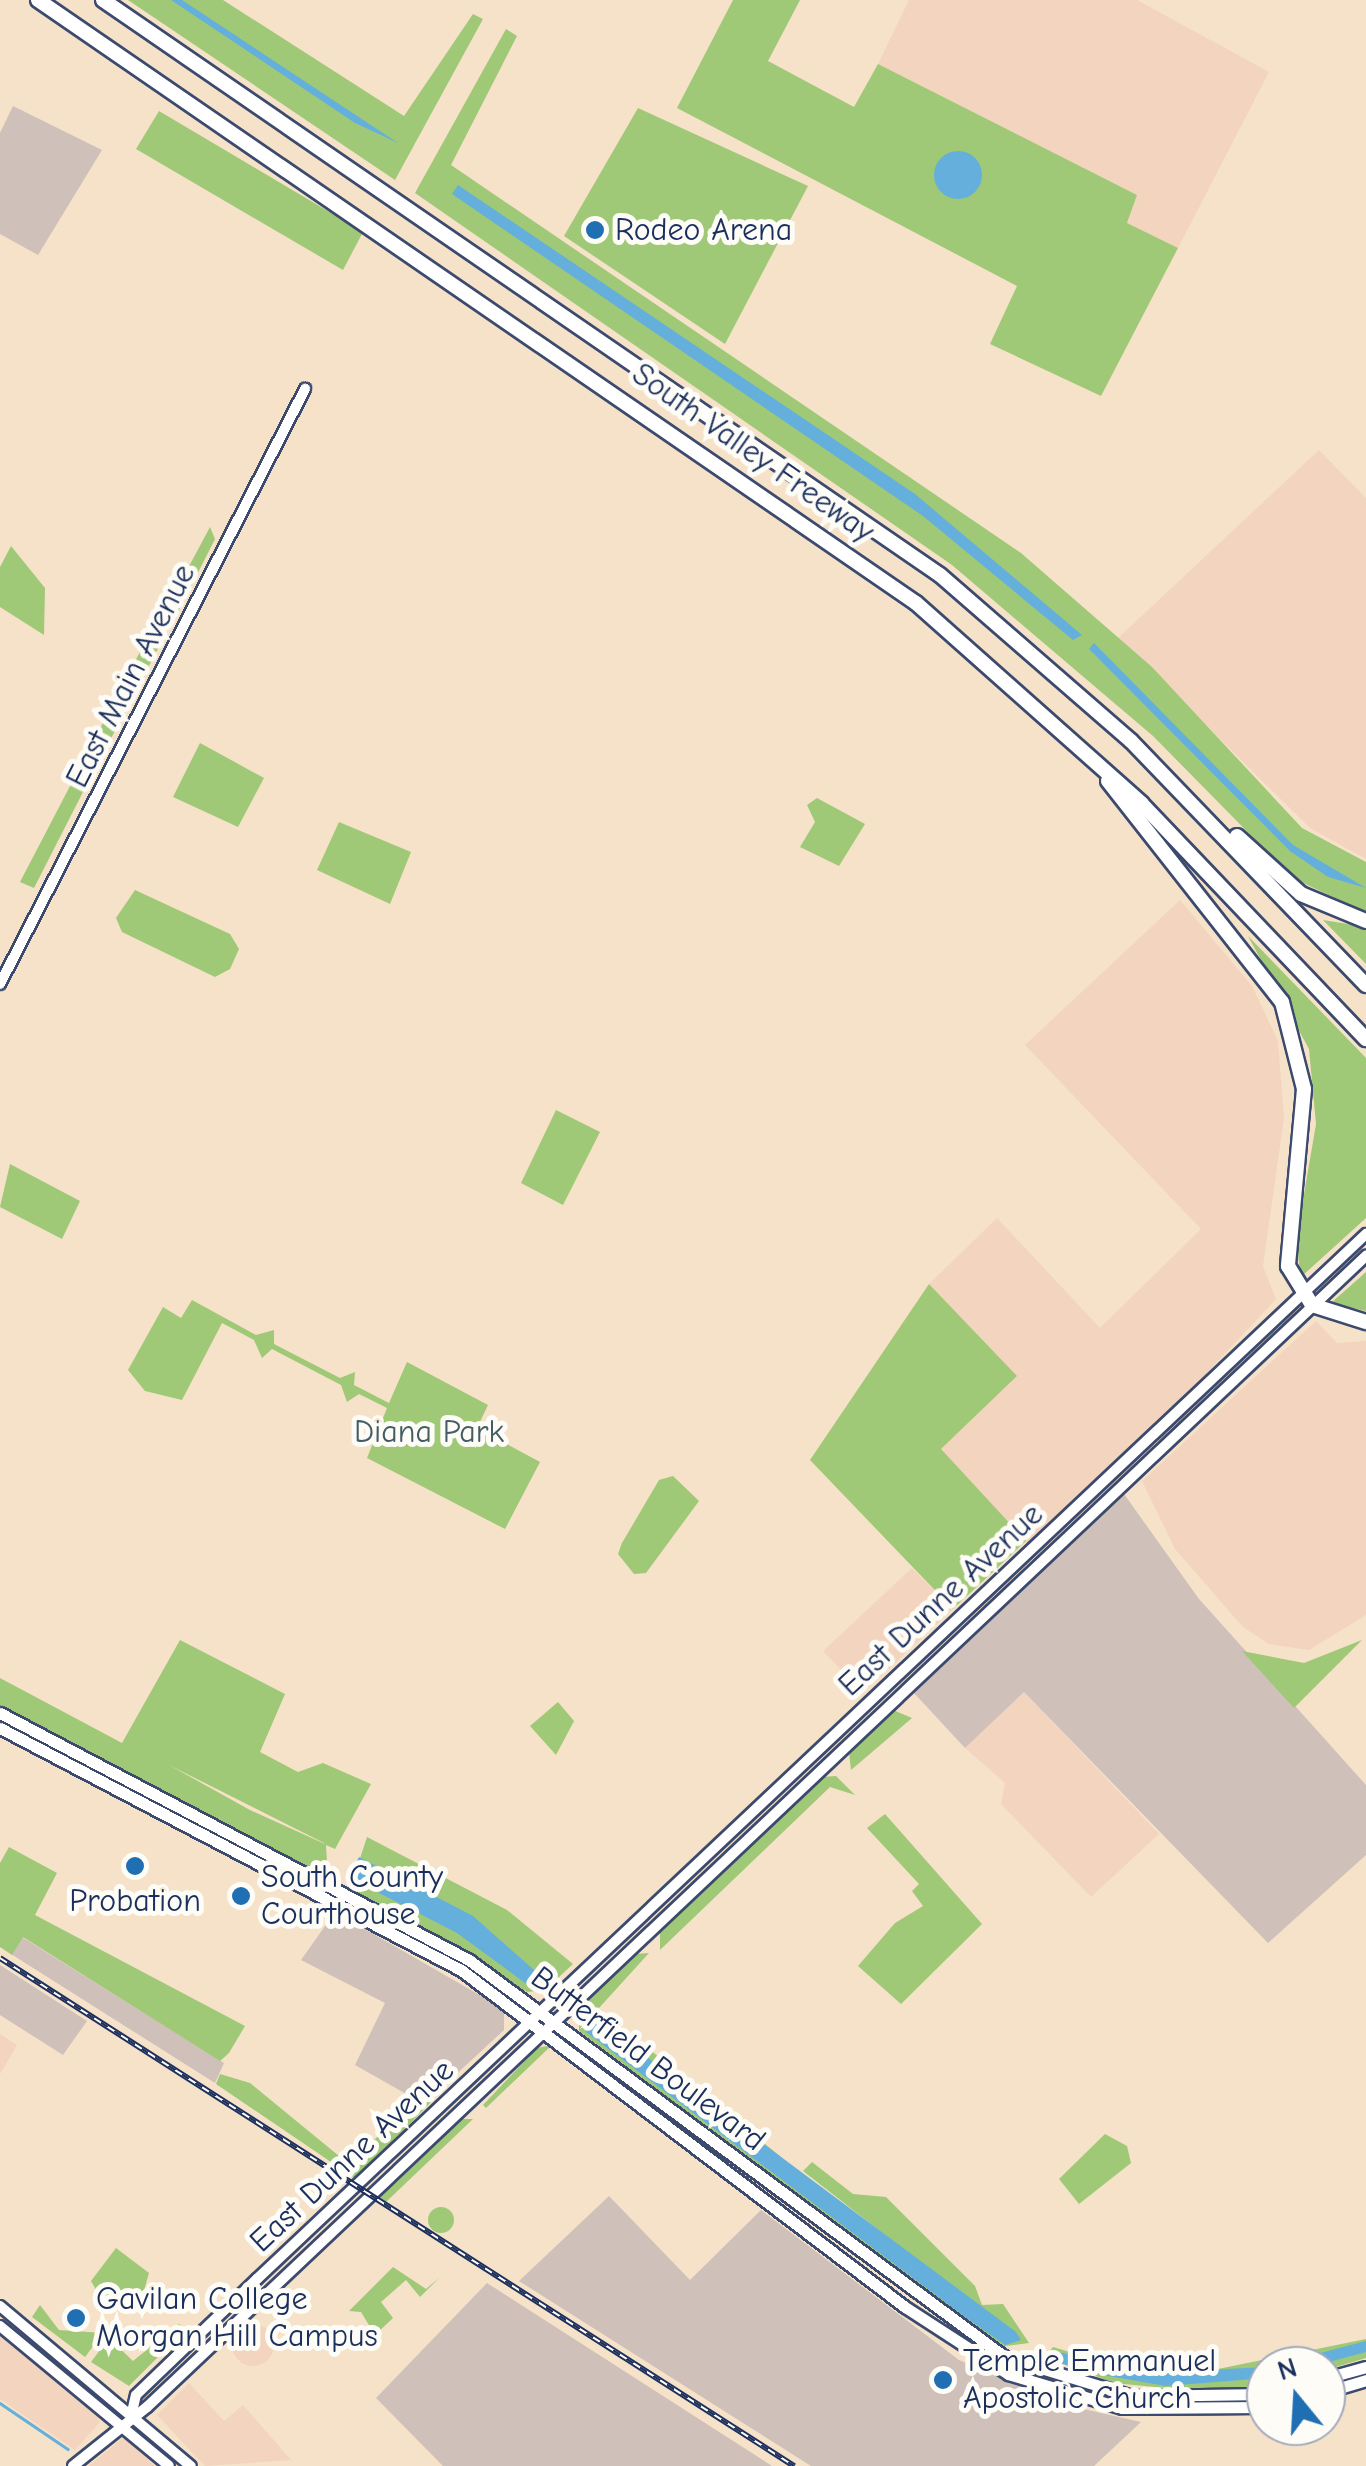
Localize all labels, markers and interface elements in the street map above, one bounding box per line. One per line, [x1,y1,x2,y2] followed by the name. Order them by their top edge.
[615,211,792,249] place label: Rodeo Arena
[584,219,606,241] marker: Rodeo Arena
[625,355,881,551] street label: South Valley Freeway
[58,558,204,794] street label: East Main Avenue
[354,1413,504,1451] park label: Diana Park
[831,1496,1051,1704] street label: East Dunne Avenue
[124,1855,146,1877] marker: Probation
[261,1859,443,1934] place label: South County Courthouse
[69,1882,201,1920] place label: Probation
[230,1885,252,1907] marker: South County Courthouse
[523,1958,773,2160] street label: Butterfield Boulevard
[242,2052,462,2260] street label: East Dunne Avenue
[96,2281,378,2356] place label: Gavilan College Morgan Hill Campus
[65,2307,87,2329] marker: Gavilan College Morgan Hill Campus
[963,2343,1216,2418] place label: Temple Emmanuel Apostolic Church
[1246,2346,1346,2446] north arrow
[1274,2351,1301,2387] text: N
[932,2369,954,2391] marker: Temple Emmanuel Apostolic Church

